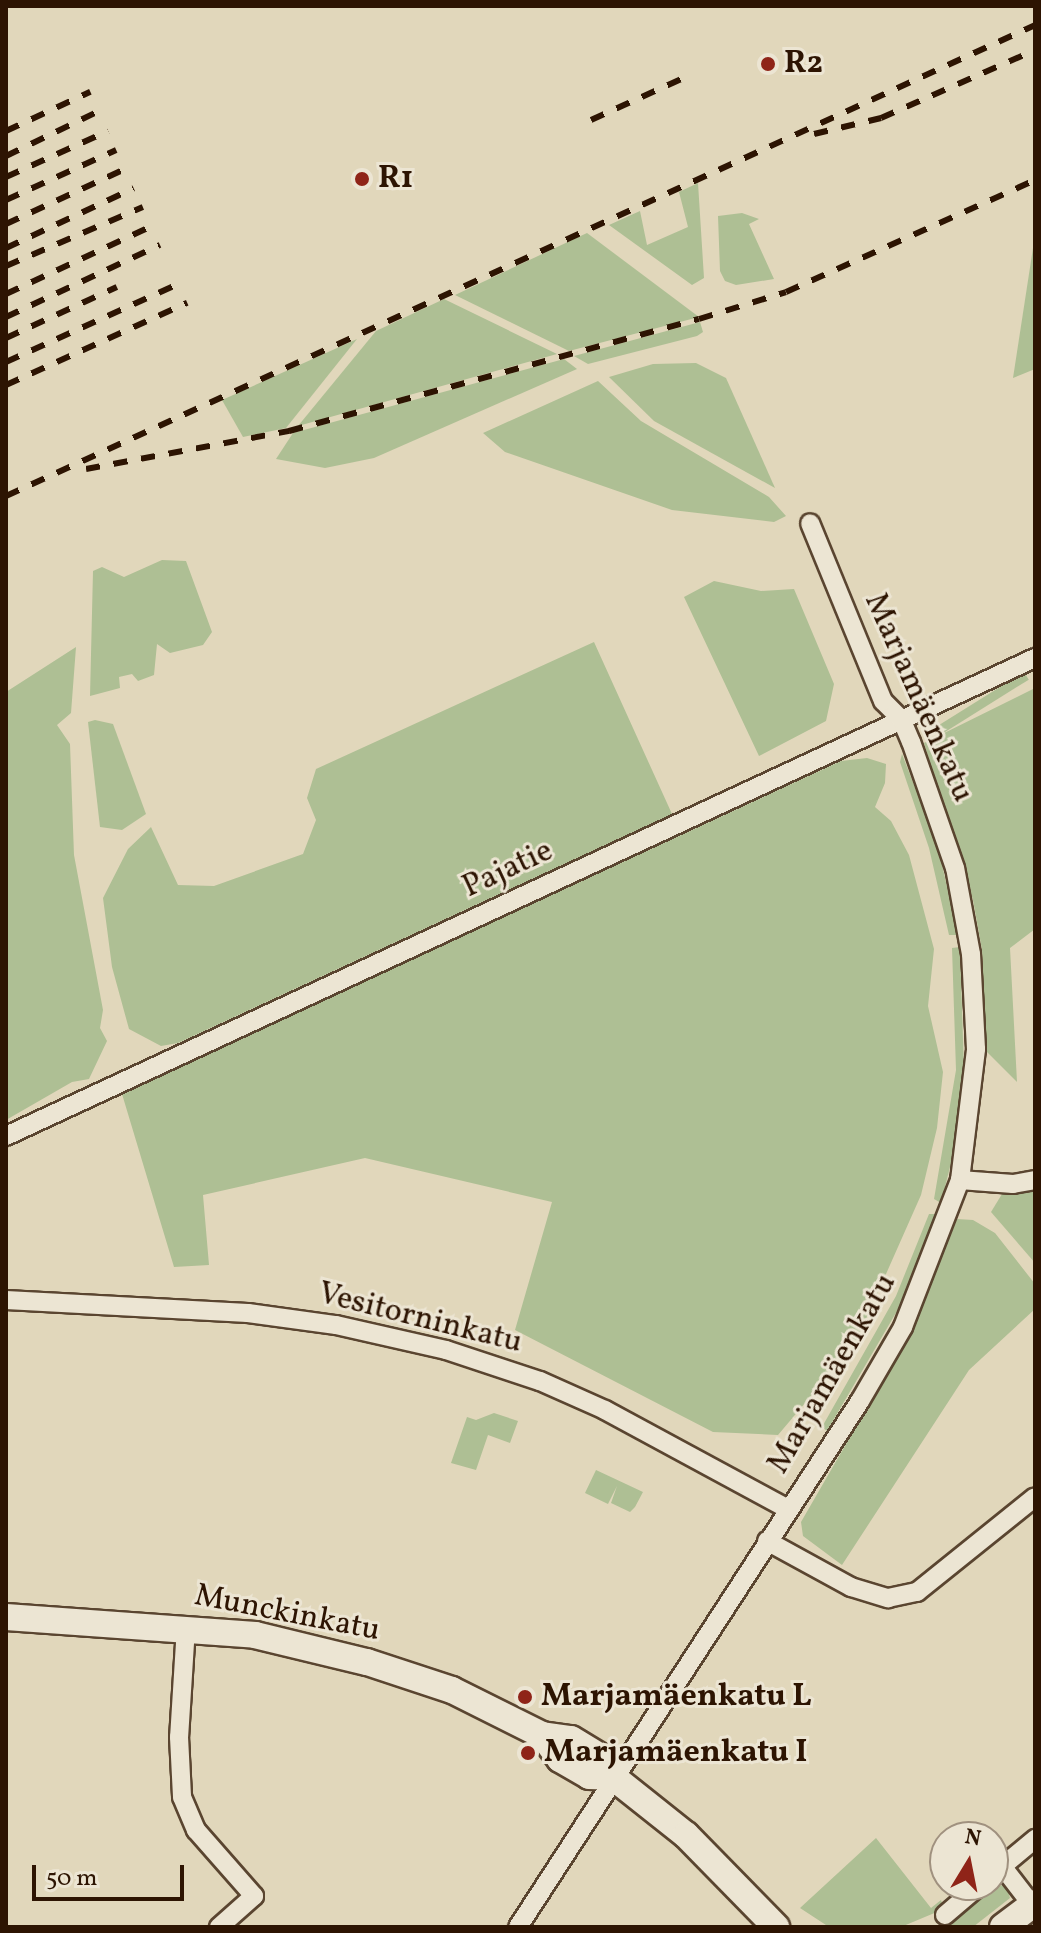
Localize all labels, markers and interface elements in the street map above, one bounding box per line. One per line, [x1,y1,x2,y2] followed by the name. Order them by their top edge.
[784,45,823,83] place label: R2
[759,55,777,73] marker: R2
[378,160,413,198] place label: R1
[353,170,371,188] marker: R1
[855,587,981,809] street label: Marjamäenkatu
[457,833,559,907] street label: Pajatie
[760,1267,906,1481] street label: Marjamäenkatu
[314,1275,526,1363] street label: Vesitorninkatu
[191,1577,383,1651] street label: Munckinkatu
[541,1678,812,1716] place label: Marjamäenkatu L
[516,1688,534,1706] marker: Marjamäenkatu L
[544,1734,807,1772] place label: Marjamäenkatu I
[519,1744,537,1762] marker: Marjamäenkatu I
[929,1821,1009,1901] north arrow
[962,1822,983,1855] text: N
[36,1849,188,1899] scale bar
[46,1862,98,1896] text: 50 m

